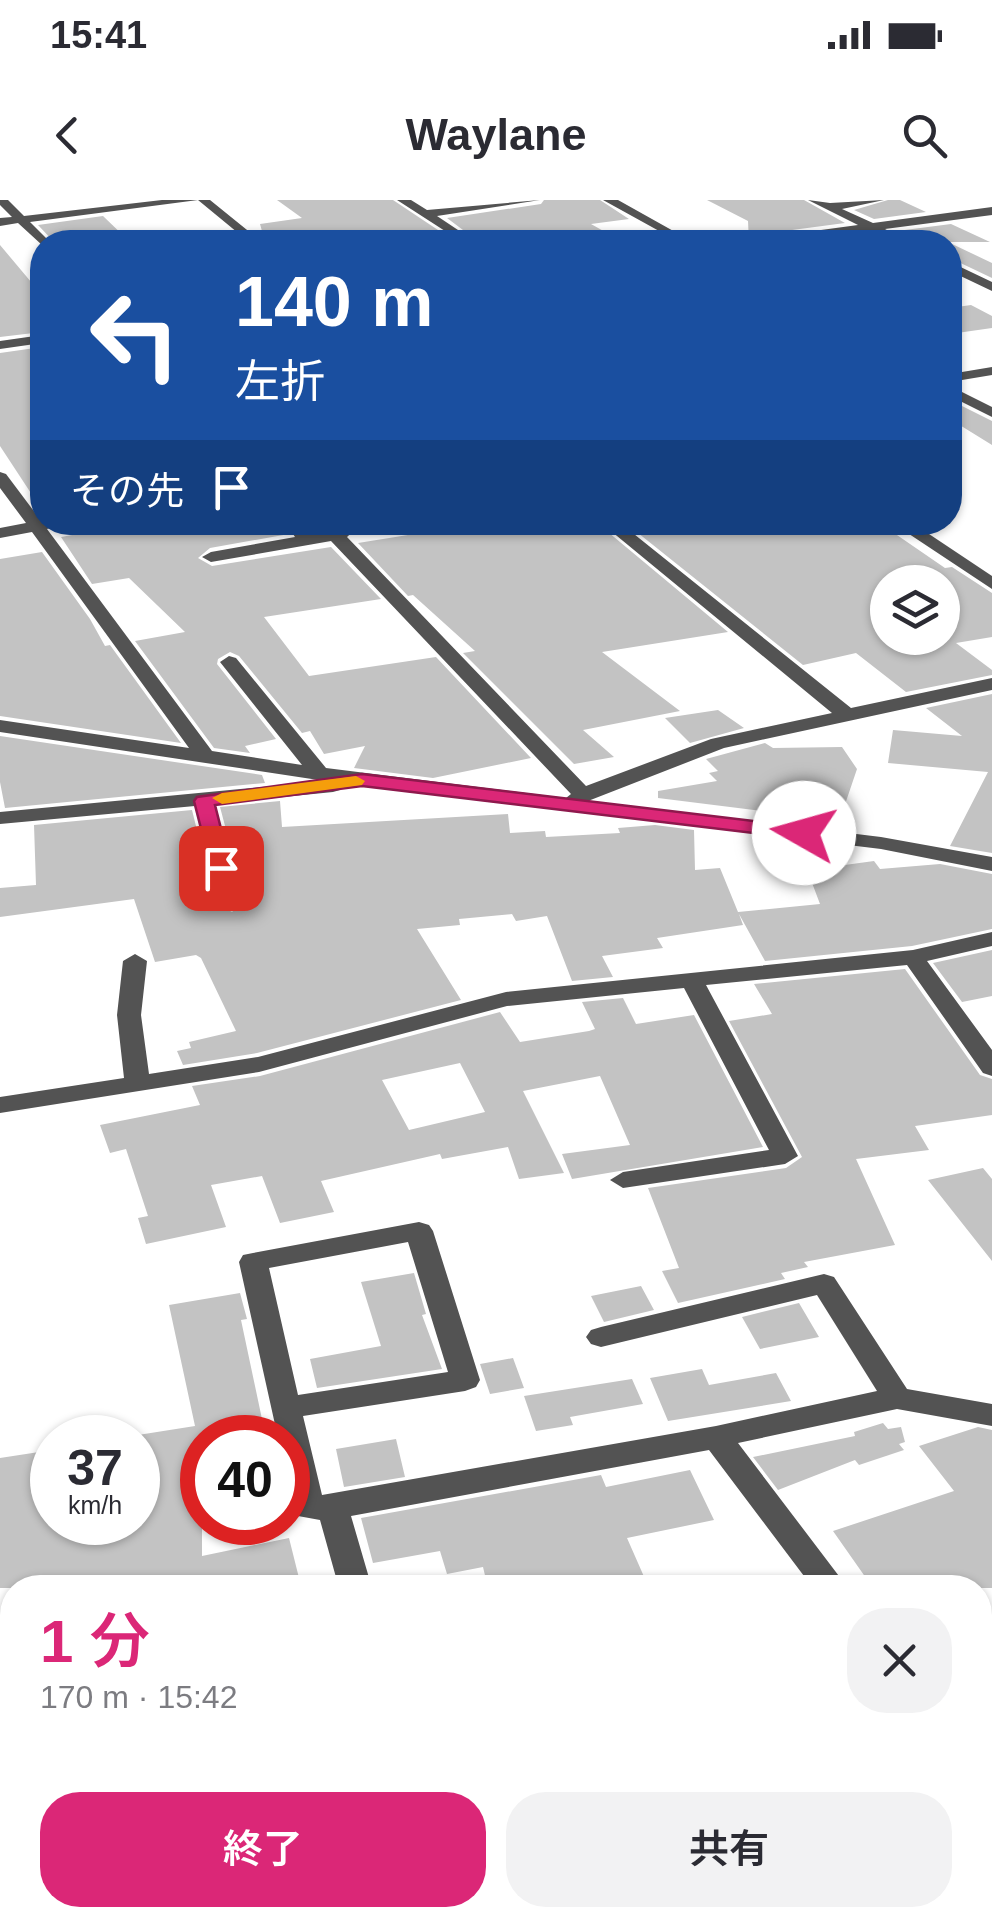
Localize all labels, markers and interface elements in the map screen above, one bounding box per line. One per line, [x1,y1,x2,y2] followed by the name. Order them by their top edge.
[50,14,147,56] text: 15:41
[40,108,95,163] icon: back
[897,108,952,163] icon: search
[406,109,586,160] text: Waylane
[235,263,433,341] text: 140 m
[70,270,200,400] icon: left
[235,356,325,407] text: 左折
[204,460,259,515] icon: arrive
[70,470,184,512] text: その先
[870,565,960,655] map controls
[870,565,960,655] button: layers
[752,781,856,885] position arrow
[179,826,264,911] pin
[194,841,249,896] icon: arrive
[180,1415,310,1545] speed limit sign: 40
[67,1440,123,1496] text: 37
[68,1491,122,1519] text: km/h
[40,1608,150,1675] text: 1 分
[847,1608,952,1713] button: close
[40,1679,237,1715] text: 170 m · 15:42
[40,1792,486,1907] button: 終了
[506,1792,952,1907] button: 共有

